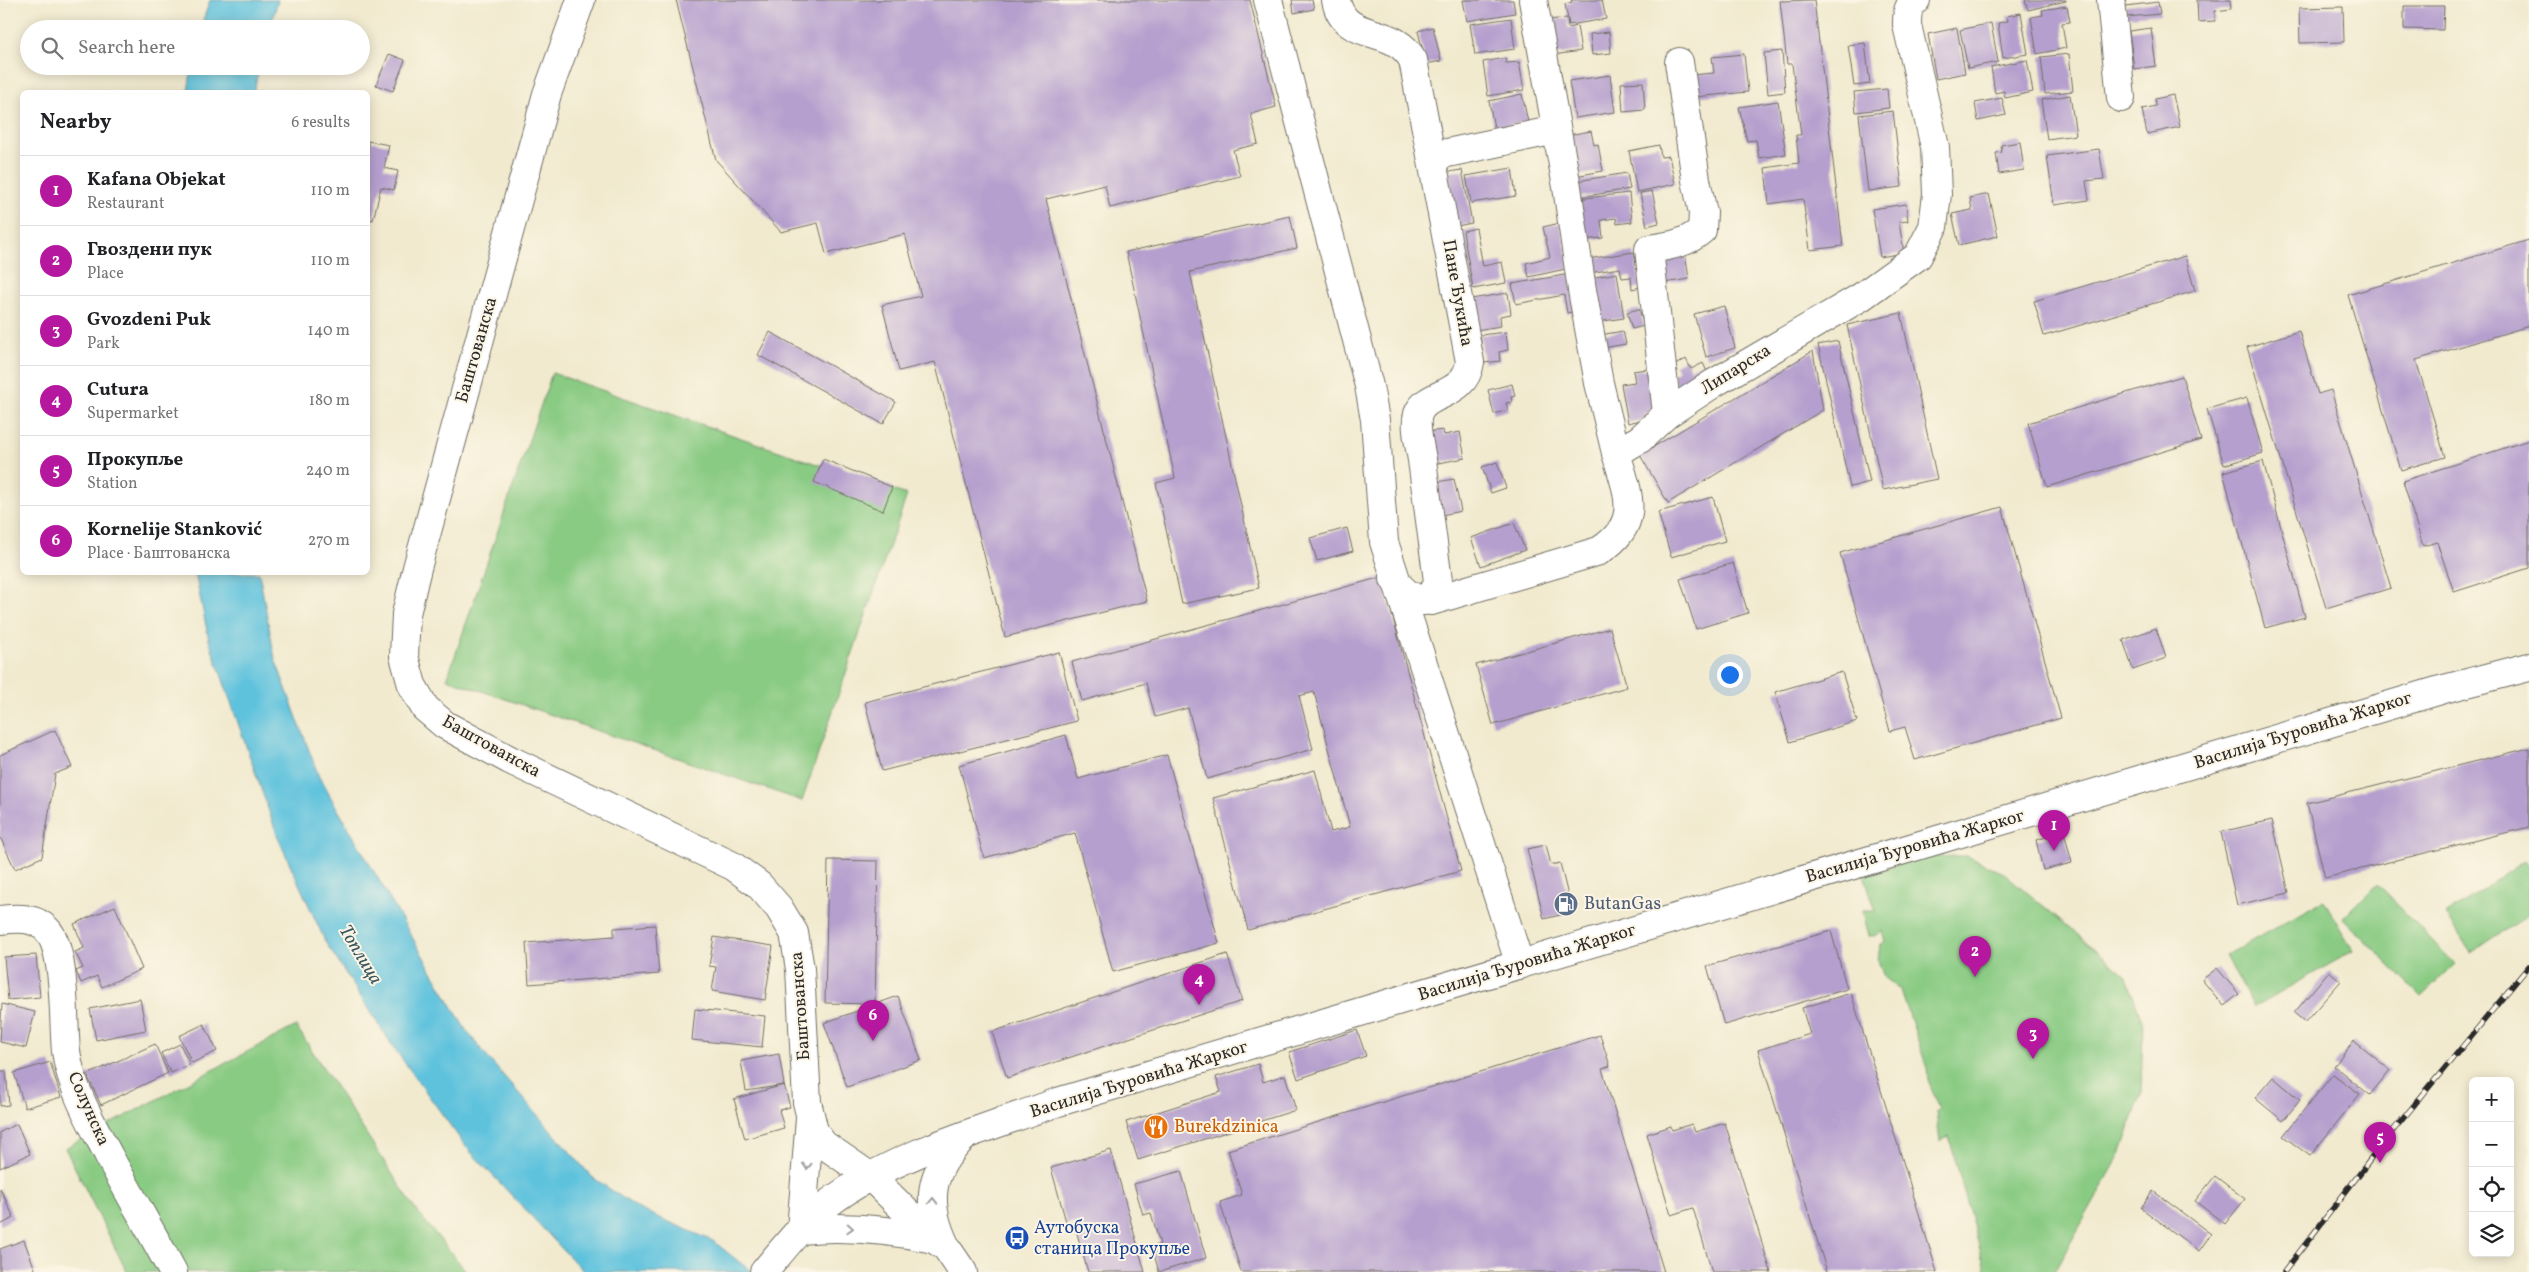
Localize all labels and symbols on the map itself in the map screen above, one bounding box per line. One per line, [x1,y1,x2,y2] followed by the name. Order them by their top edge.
[1435,238,1479,348] street label: Пане Ђукића
[450,294,504,406] street label: Баштованска
[1696,338,1776,402] street label: Липарска
[1717,662,1743,688] your location
[2191,686,2415,776] street label: Василија Ђуровића Жарког
[437,710,545,784] street label: Баштованска
[1803,804,2027,890] street label: Василија Ђуровића Жарког
[2038,810,2070,851] pin: 1
[1553,891,1579,917] fuel station icon: ButanGas
[1584,892,1661,917] place label: ButanGas
[1415,918,1639,1008] street label: Василија Ђуровића Жарког
[332,920,388,990] water label: Топлица
[1959,936,1991,977] pin: 2
[785,951,817,1061] street label: Баштованска
[1183,964,1215,1005] pin: 4
[857,1000,889,1041] pin: 6
[2017,1018,2049,1059] pin: 3
[1027,1035,1251,1125] street label: Василија Ђуровића Жарког
[61,1068,115,1150] street label: Солунска
[1143,1114,1169,1140] restaurant icon: Burekdzinica
[1174,1115,1279,1140] place label: Burekdzinica
[2364,1122,2396,1163] pin: 5
[802,1163,813,1171] one-way arrow
[928,1197,938,1204] one-way arrow
[1034,1216,1190,1262] place label: Аутобуска станица Прокупље
[846,1223,854,1234] one-way arrow
[1004,1225,1030,1251] bus stop icon: Аутобуска станица Прокупље

